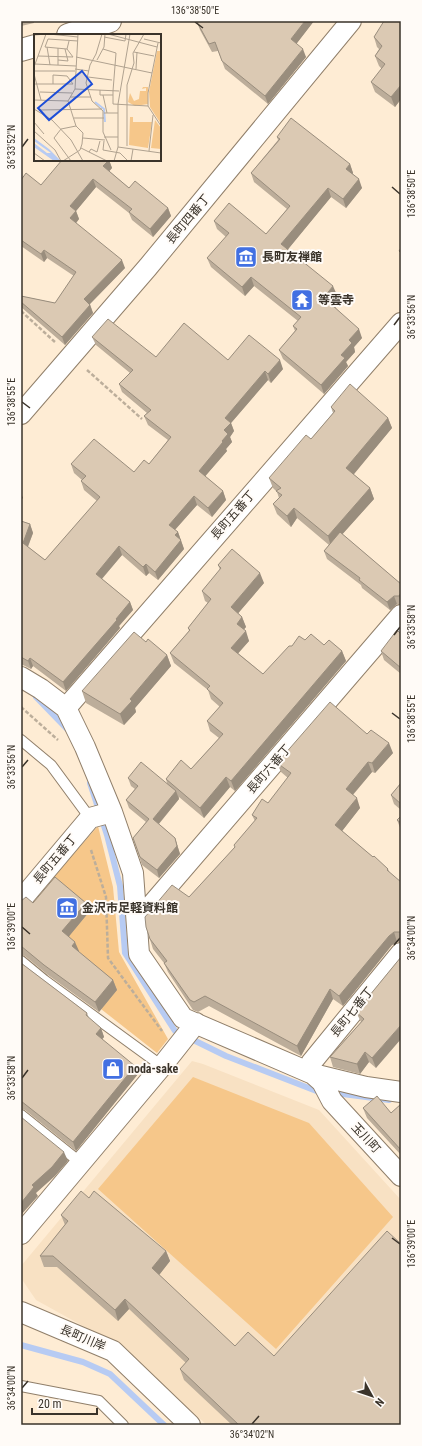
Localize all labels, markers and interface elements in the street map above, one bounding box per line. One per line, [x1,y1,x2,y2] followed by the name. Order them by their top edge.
[171,5,219,16] text: 136°38'50"E
[34,34,161,161] inset map
[6,125,17,169] text: 36°33'52"N
[406,170,417,218] text: 136°38'50"E
[163,192,213,246] street label: 長町四番丁
[233,244,259,270] museum icon: 長町友禅館
[262,250,322,264] place label: 長町友禅館
[289,287,315,313] temple icon: 等雲寺
[318,293,354,307] place label: 等雲寺
[406,295,417,339] text: 36°33'56"N
[6,378,17,426] text: 136°38'55"E
[208,488,258,542] street label: 長町五番丁
[406,605,417,649] text: 36°33'58"N
[406,695,417,743] text: 136°38'55"E
[244,742,294,796] street label: 長町六番丁
[6,745,17,789] text: 36°33'56"N
[30,832,80,886] street label: 長町五番丁
[54,895,80,921] museum icon: 金沢市足軽資料館
[82,901,178,915] place label: 金沢市足軽資料館
[6,903,17,951] text: 136°39'00"E
[406,916,417,960] text: 36°34'00"N
[328,984,376,1040] street label: 長町七番丁
[6,1056,17,1100] text: 36°33'58"N
[100,1056,126,1082] shop icon: noda-sake
[128,1062,179,1076] place label: noda-sake
[349,1120,383,1156] street label: 玉川町
[406,1220,417,1268] text: 136°39'00"E
[58,1322,108,1354] street label: 長町川岸
[6,1366,17,1410] text: 36°34'00"N
[352,1376,392,1416] north arrow
[32,1390,97,1416] scale bar
[372,1395,386,1409] text: N
[38,1397,62,1411] text: 20 m
[230,1429,274,1440] text: 36°34'02"N

